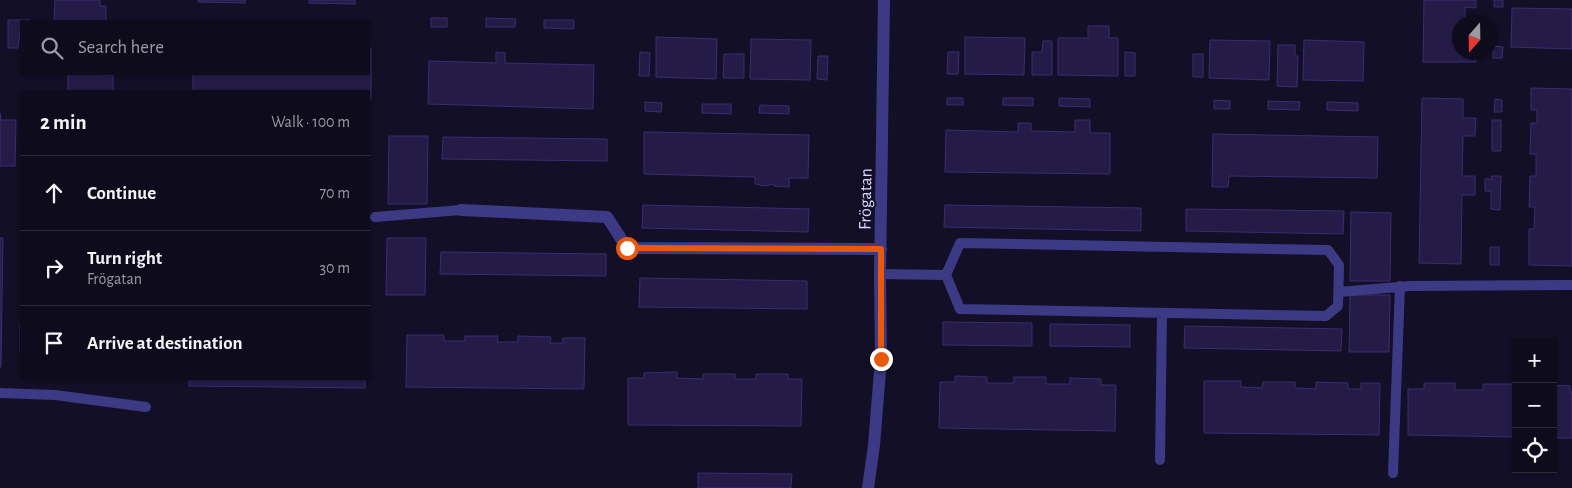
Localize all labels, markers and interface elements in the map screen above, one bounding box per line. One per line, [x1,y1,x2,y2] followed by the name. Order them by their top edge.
[1452,15,1497,60] north arrow
[20,20,370,75] search box
[38,34,66,62] icon: search
[78,38,164,57] text: Search here
[40,112,87,133] text: 2 min
[271,114,350,130] text: Walk · 100 m
[856,168,876,230] street label: Frögatan
[40,179,68,207] icon: ahead
[87,184,156,203] text: Continue
[319,185,350,201] text: 70 m
[616,237,639,260] route start
[87,249,162,268] text: Turn right
[40,254,68,282] icon: right
[320,260,350,276] text: 30 m
[87,271,142,287] text: Frögatan
[40,329,68,357] icon: arrive
[87,334,243,353] text: Arrive at destination
[1512,338,1557,473] map controls
[1512,338,1557,383] button: +
[870,348,893,371] route end
[1512,383,1557,428] button: −
[1512,428,1557,473] button: locate

